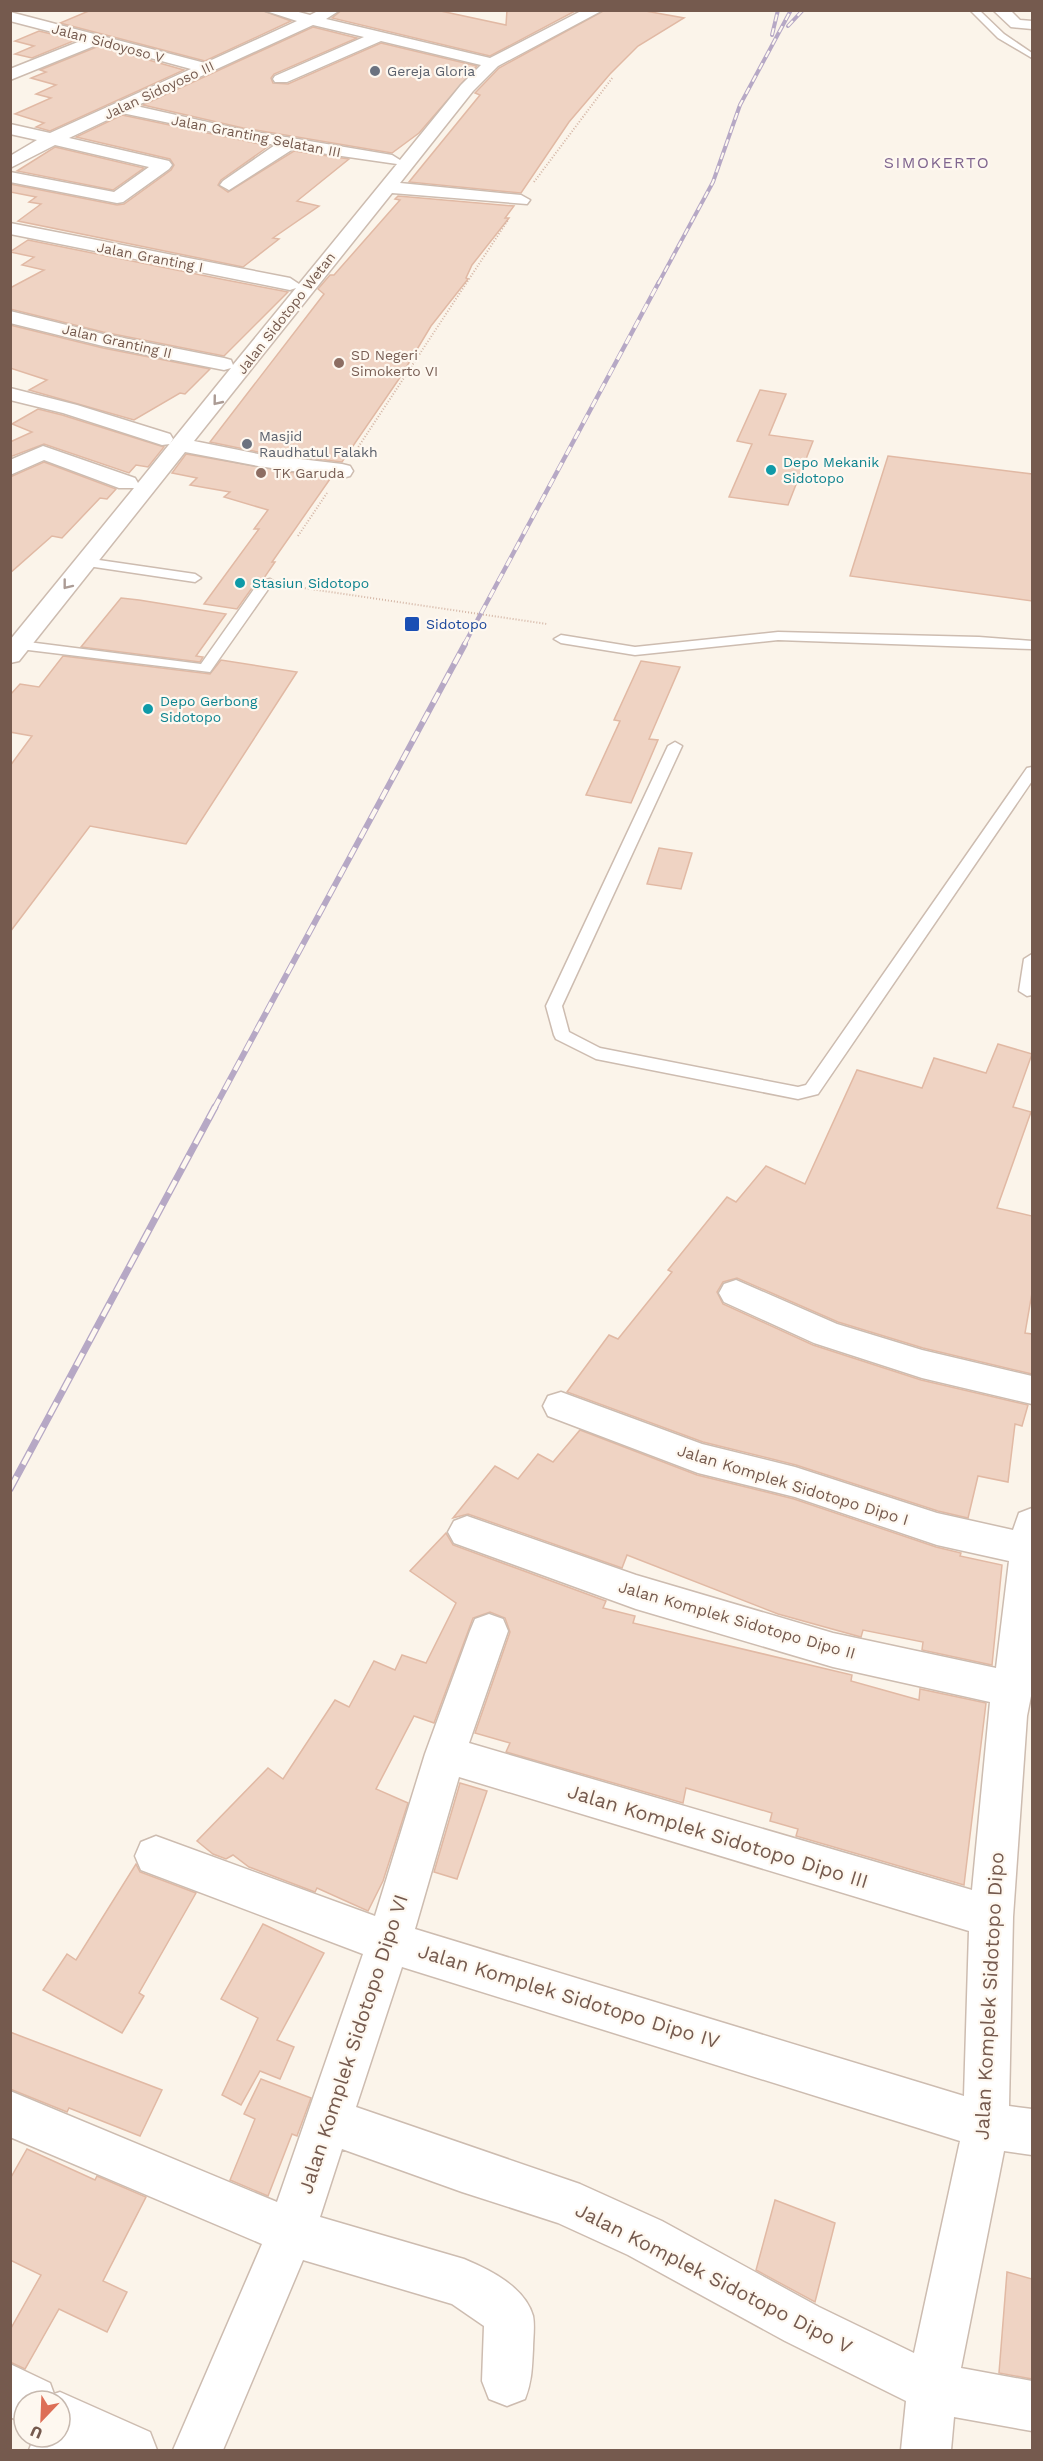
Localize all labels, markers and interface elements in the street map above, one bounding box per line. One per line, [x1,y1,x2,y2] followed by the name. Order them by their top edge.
[50,20,166,66] street label: Jalan Sidoyoso V
[101,58,217,122] street label: Jalan Sidoyoso III
[387,63,475,79] place label: Gereja Gloria
[368,64,382,78] marker: Gereja Gloria
[170,112,342,160] street label: Jalan Granting Selatan III
[884,153,990,172] district label: SIMOKERTO
[95,239,205,275] street label: Jalan Granting I
[233,249,339,377] street label: Jalan Sidotopo Wetan
[61,321,173,361] street label: Jalan Granting II
[351,347,438,379] place label: SD Negeri Simokerto VI
[332,356,346,370] marker: SD Negeri Simokerto VI
[213,394,224,405] one-way arrow
[259,428,378,460] place label: Masjid Raudhatul Falakh
[240,437,254,451] marker: Masjid Raudhatul Falakh
[783,454,879,486] place label: Depo Mekanik Sidotopo
[764,463,778,477] marker: Depo Mekanik Sidotopo
[273,465,344,481] place label: TK Garuda
[254,466,268,480] marker: TK Garuda
[252,575,369,591] place label: Stasiun Sidotopo
[233,576,247,590] marker: Stasiun Sidotopo
[64,578,75,589] one-way arrow
[403,615,421,633] marker: Sidotopo
[426,616,487,632] place label: Sidotopo
[160,693,258,725] place label: Depo Gerbong Sidotopo
[141,702,155,716] marker: Depo Gerbong Sidotopo
[675,1441,911,1529] street label: Jalan Komplek Sidotopo Dipo I
[616,1577,858,1663] street label: Jalan Komplek Sidotopo Dipo II
[565,1779,871,1893] street label: Jalan Komplek Sidotopo Dipo III
[969,1851,1009,2141] street label: Jalan Komplek Sidotopo Dipo
[293,1891,413,2197] street label: Jalan Komplek Sidotopo Dipo VI
[415,1939,723,2053] street label: Jalan Komplek Sidotopo Dipo IV
[572,2197,857,2359] street label: Jalan Komplek Sidotopo Dipo V
[12,2389,72,2449] north arrow
[27,2421,45,2443] text: U

